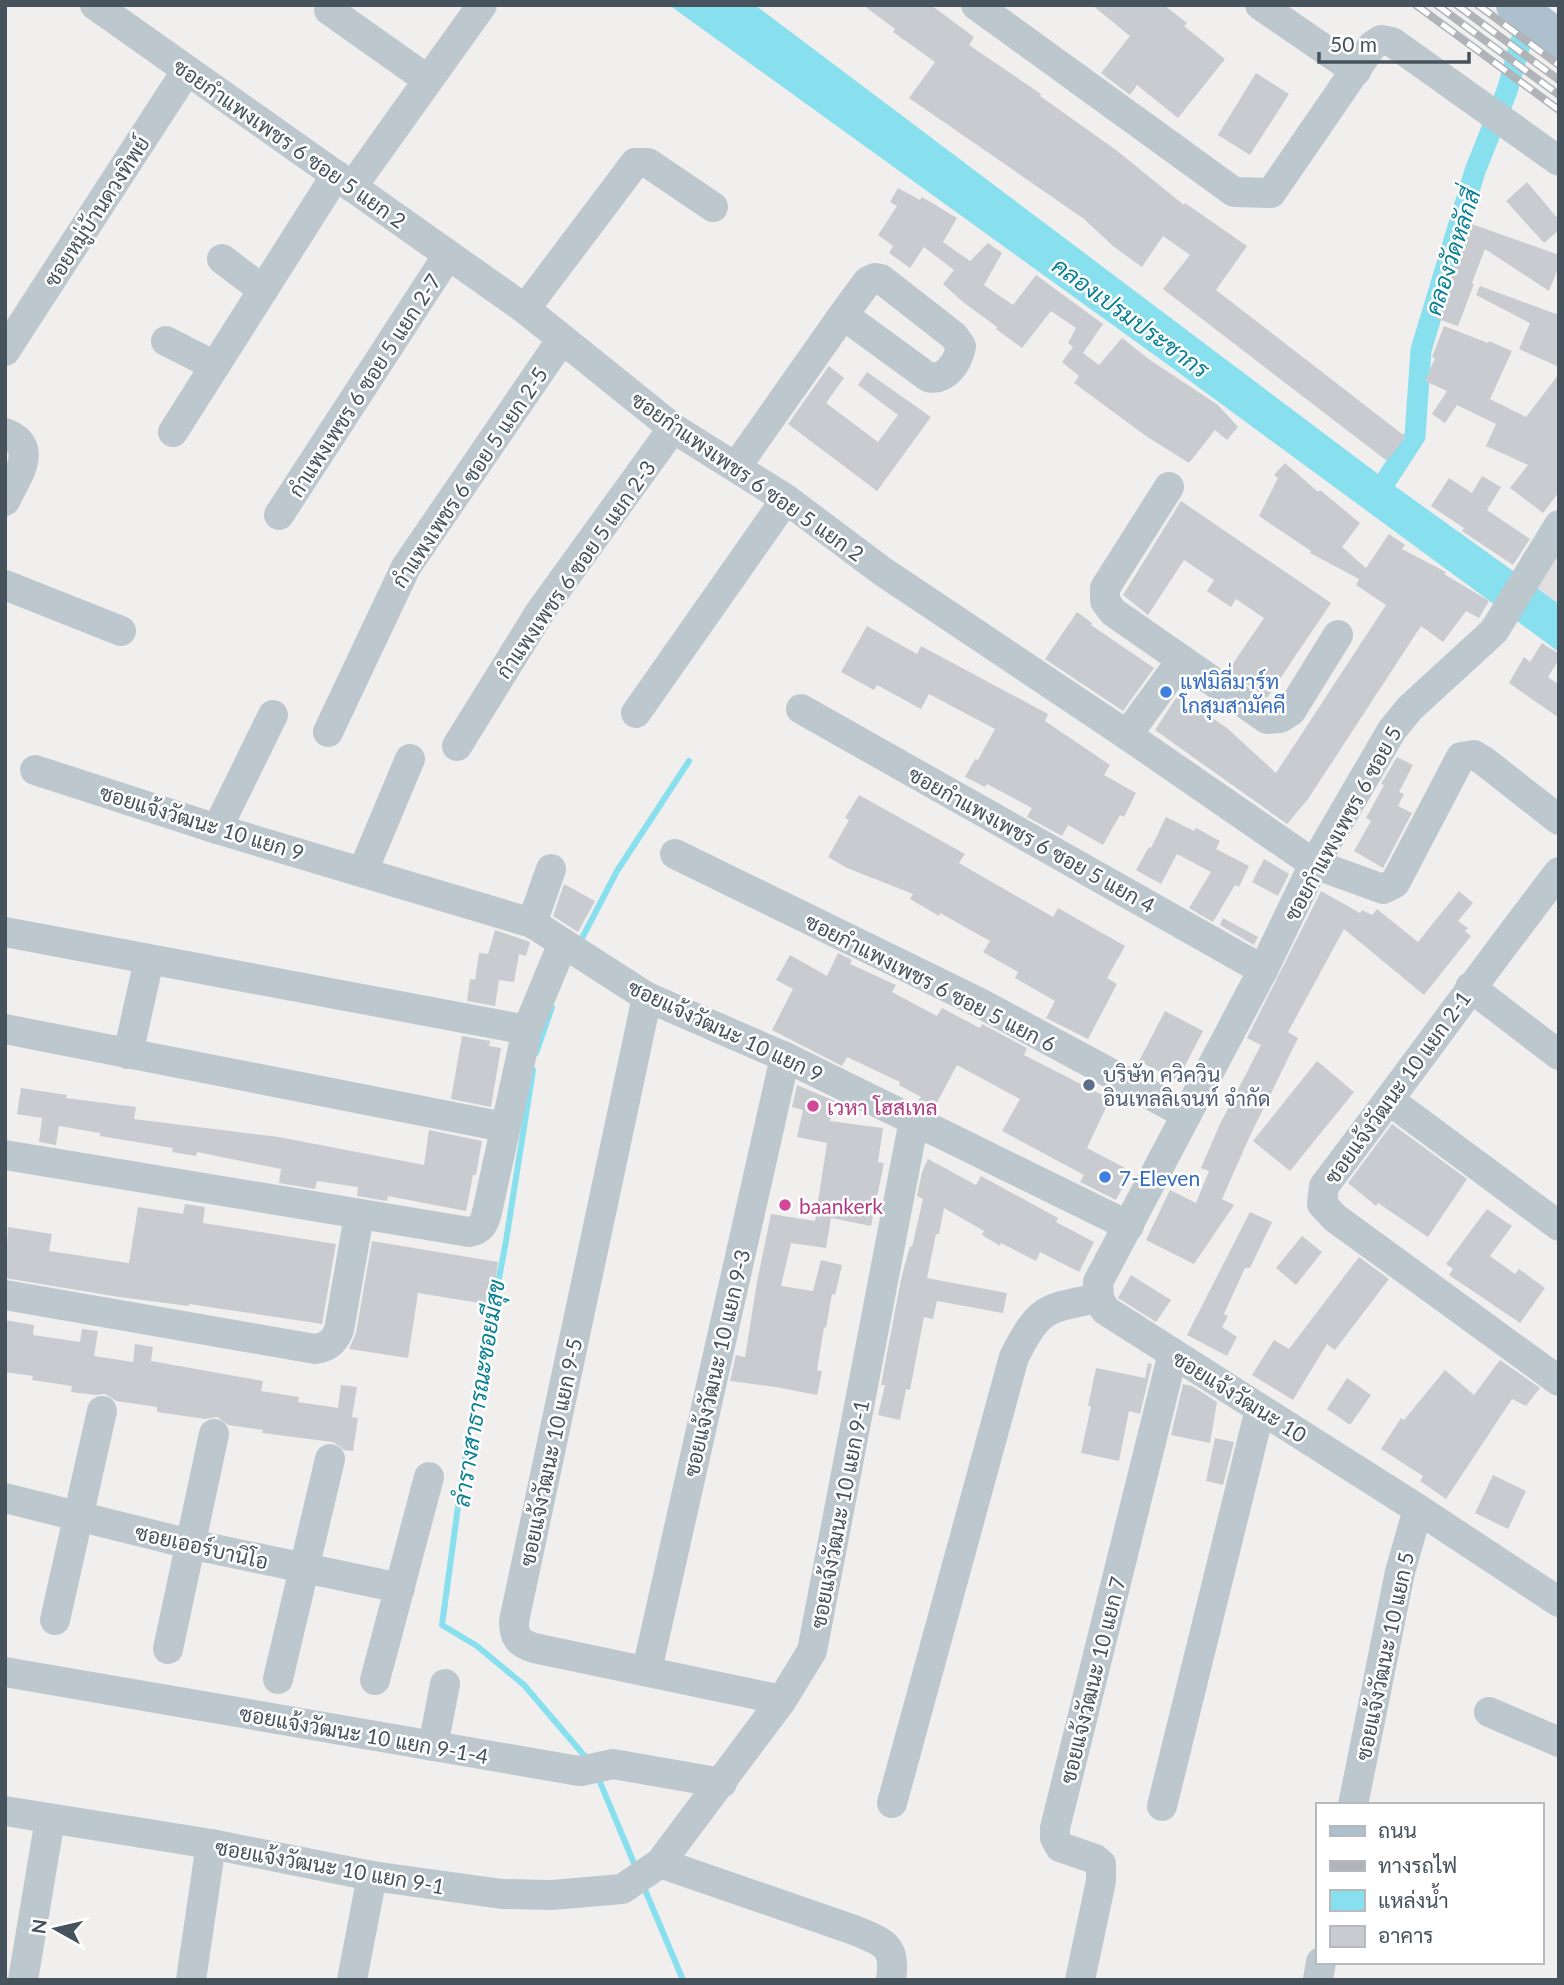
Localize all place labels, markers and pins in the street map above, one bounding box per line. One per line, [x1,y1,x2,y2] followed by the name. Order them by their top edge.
[1179,662,1286,720] place label: แฟมิลี่มาร์ท โกสุมสามัคคี
[1158,684,1174,700] marker: แฟมิลี่มาร์ท โกสุมสามัคคี
[1103,1061,1271,1110] place label: บริษัท ควิควิน อินเทลลิเจนท์ จำกัด
[1081,1077,1097,1093] marker: บริษัท ควิควิน อินเทลลิเจนท์ จำกัด
[827,1094,938,1119] place label: เวหา โฮสเทล
[805,1098,821,1114] marker: เวหา โฮสเทล
[1119,1165,1200,1190] place label: 7-Eleven
[1097,1169,1113,1185] marker: 7-Eleven
[799,1193,883,1218] place label: baankerk
[777,1197,793,1213] marker: baankerk

